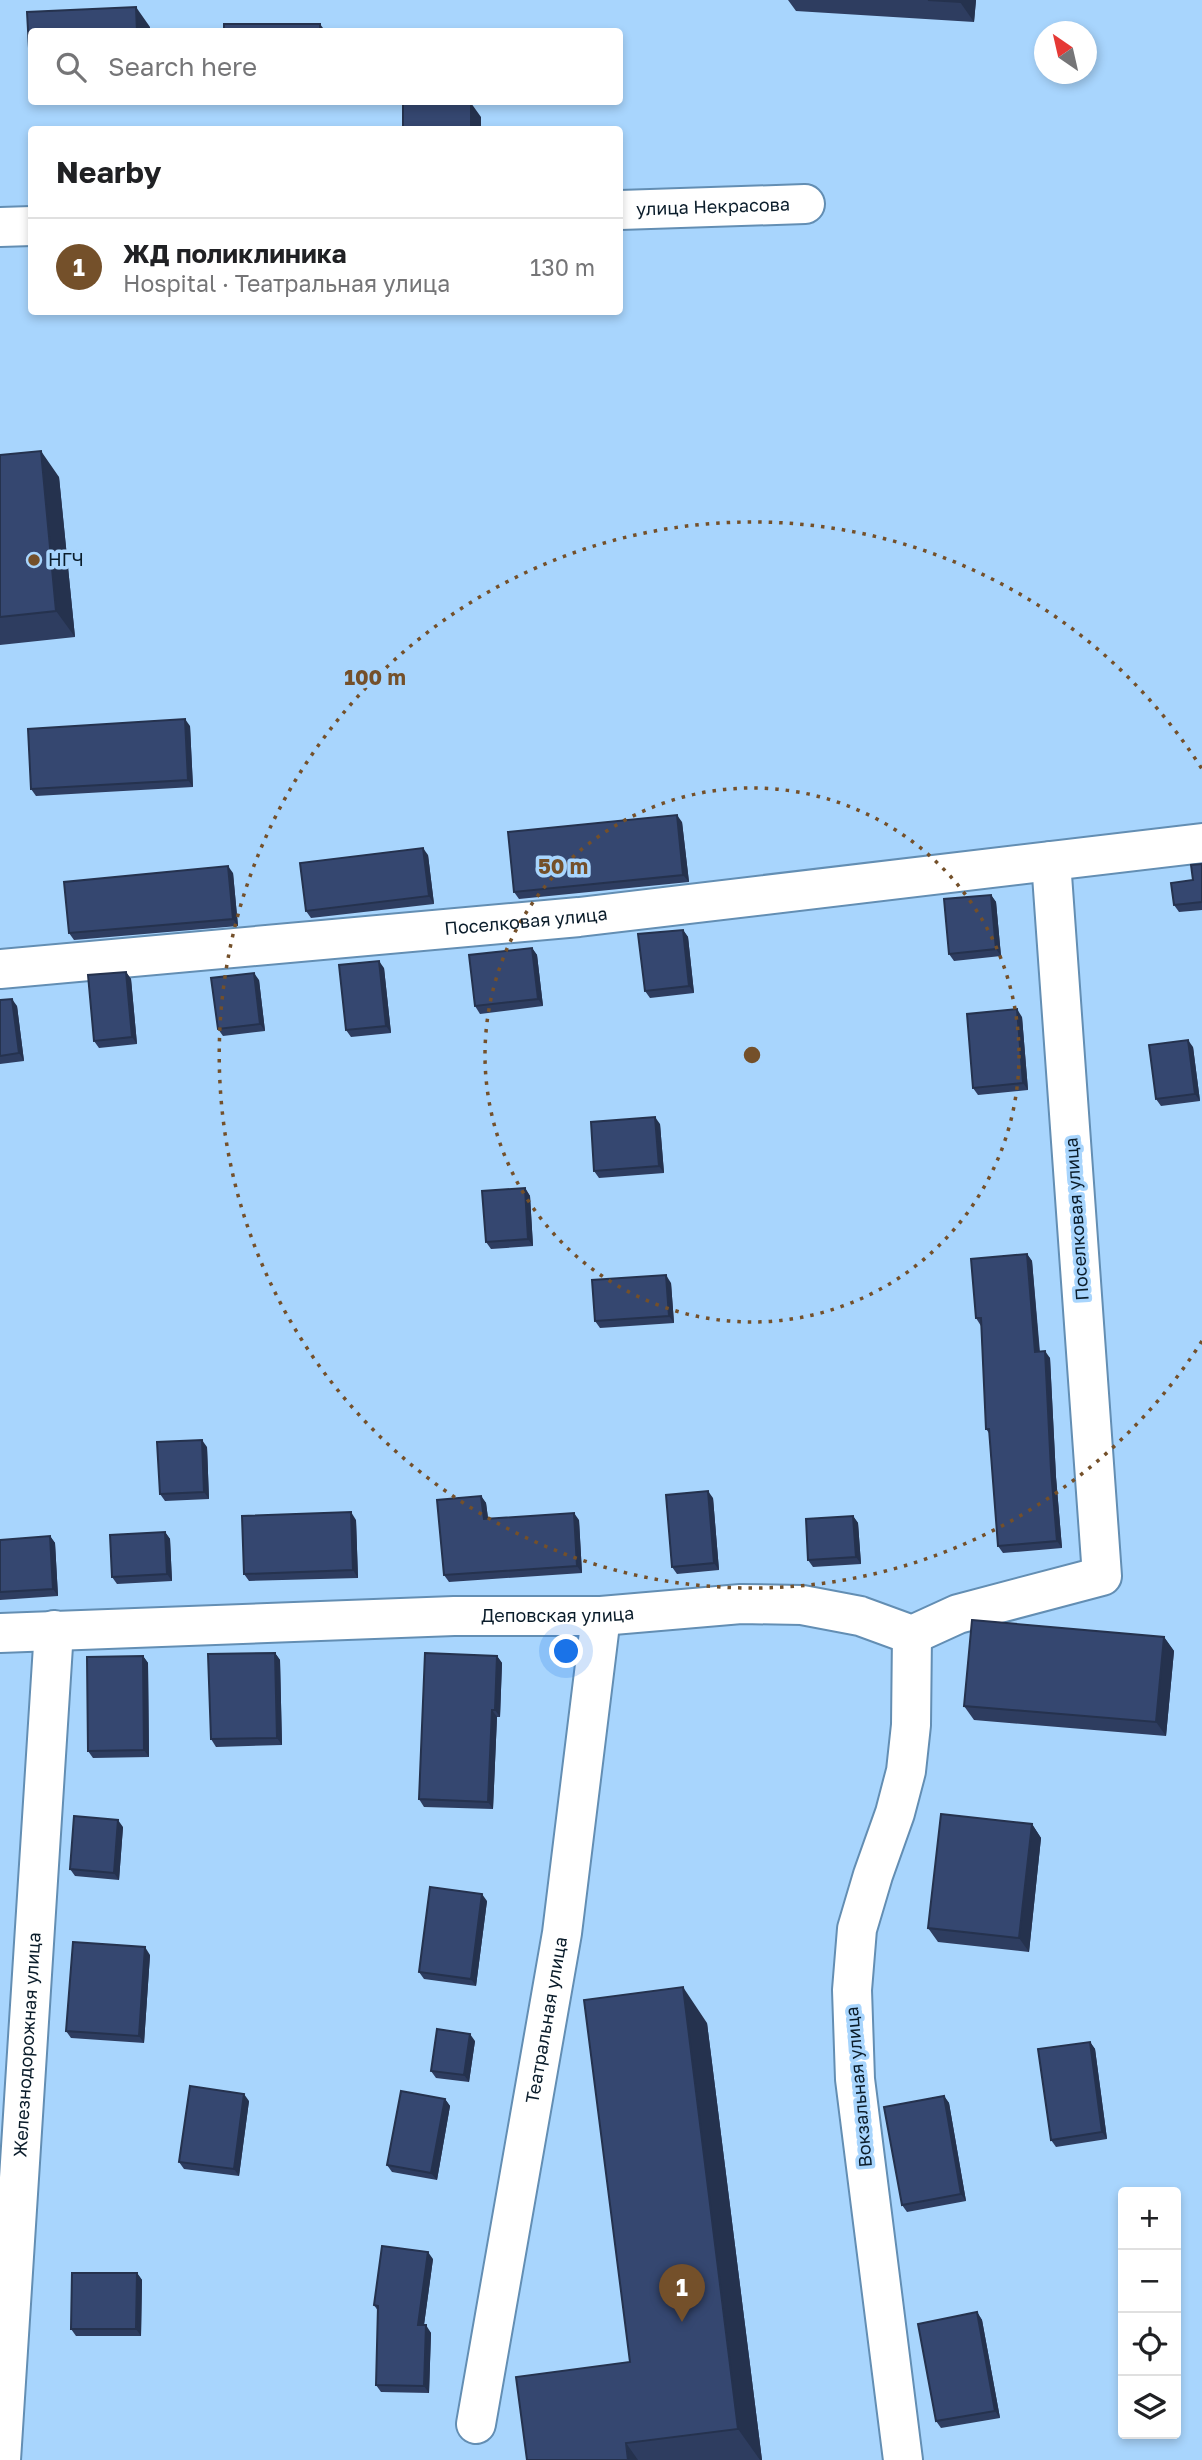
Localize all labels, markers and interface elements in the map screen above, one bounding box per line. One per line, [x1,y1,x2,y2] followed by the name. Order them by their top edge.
[1034,21,1097,84] north arrow
[28,28,623,105] search box
[52,48,90,86] icon: search
[108,51,257,82] text: Search here
[56,154,161,190] text: Nearby
[636,192,790,219] street label: улица Некрасова
[123,238,347,269] text: ЖД поликлиника
[73,253,85,281] text: 1
[530,253,595,281] text: 130 m
[123,269,450,297] text: Hospital · Театральная улица
[48,548,84,570] place label: НГЧ
[26,552,42,568] marker: НГЧ
[344,664,406,690] text: 100 m
[538,853,588,879] text: 50 m
[443,902,608,939] street label: Поселковая улица
[740,1043,764,1067] centre of rings
[1059,1137,1093,1301] street label: Поселковая улица
[481,1601,635,1626] street label: Деповская улица
[549,1634,583,1668] your location
[8,1932,45,2158] street label: Железнодорожная улица
[520,1935,571,2105] street label: Театральная улица
[840,2006,876,2168] street label: Вокзальная улица
[1118,2187,1181,2439] map controls
[1118,2187,1181,2250] button: +
[1118,2250,1181,2313] button: −
[659,2264,705,2322] pin: 1
[1118,2313,1181,2376] button: locate
[1118,2376,1181,2439] button: layers

